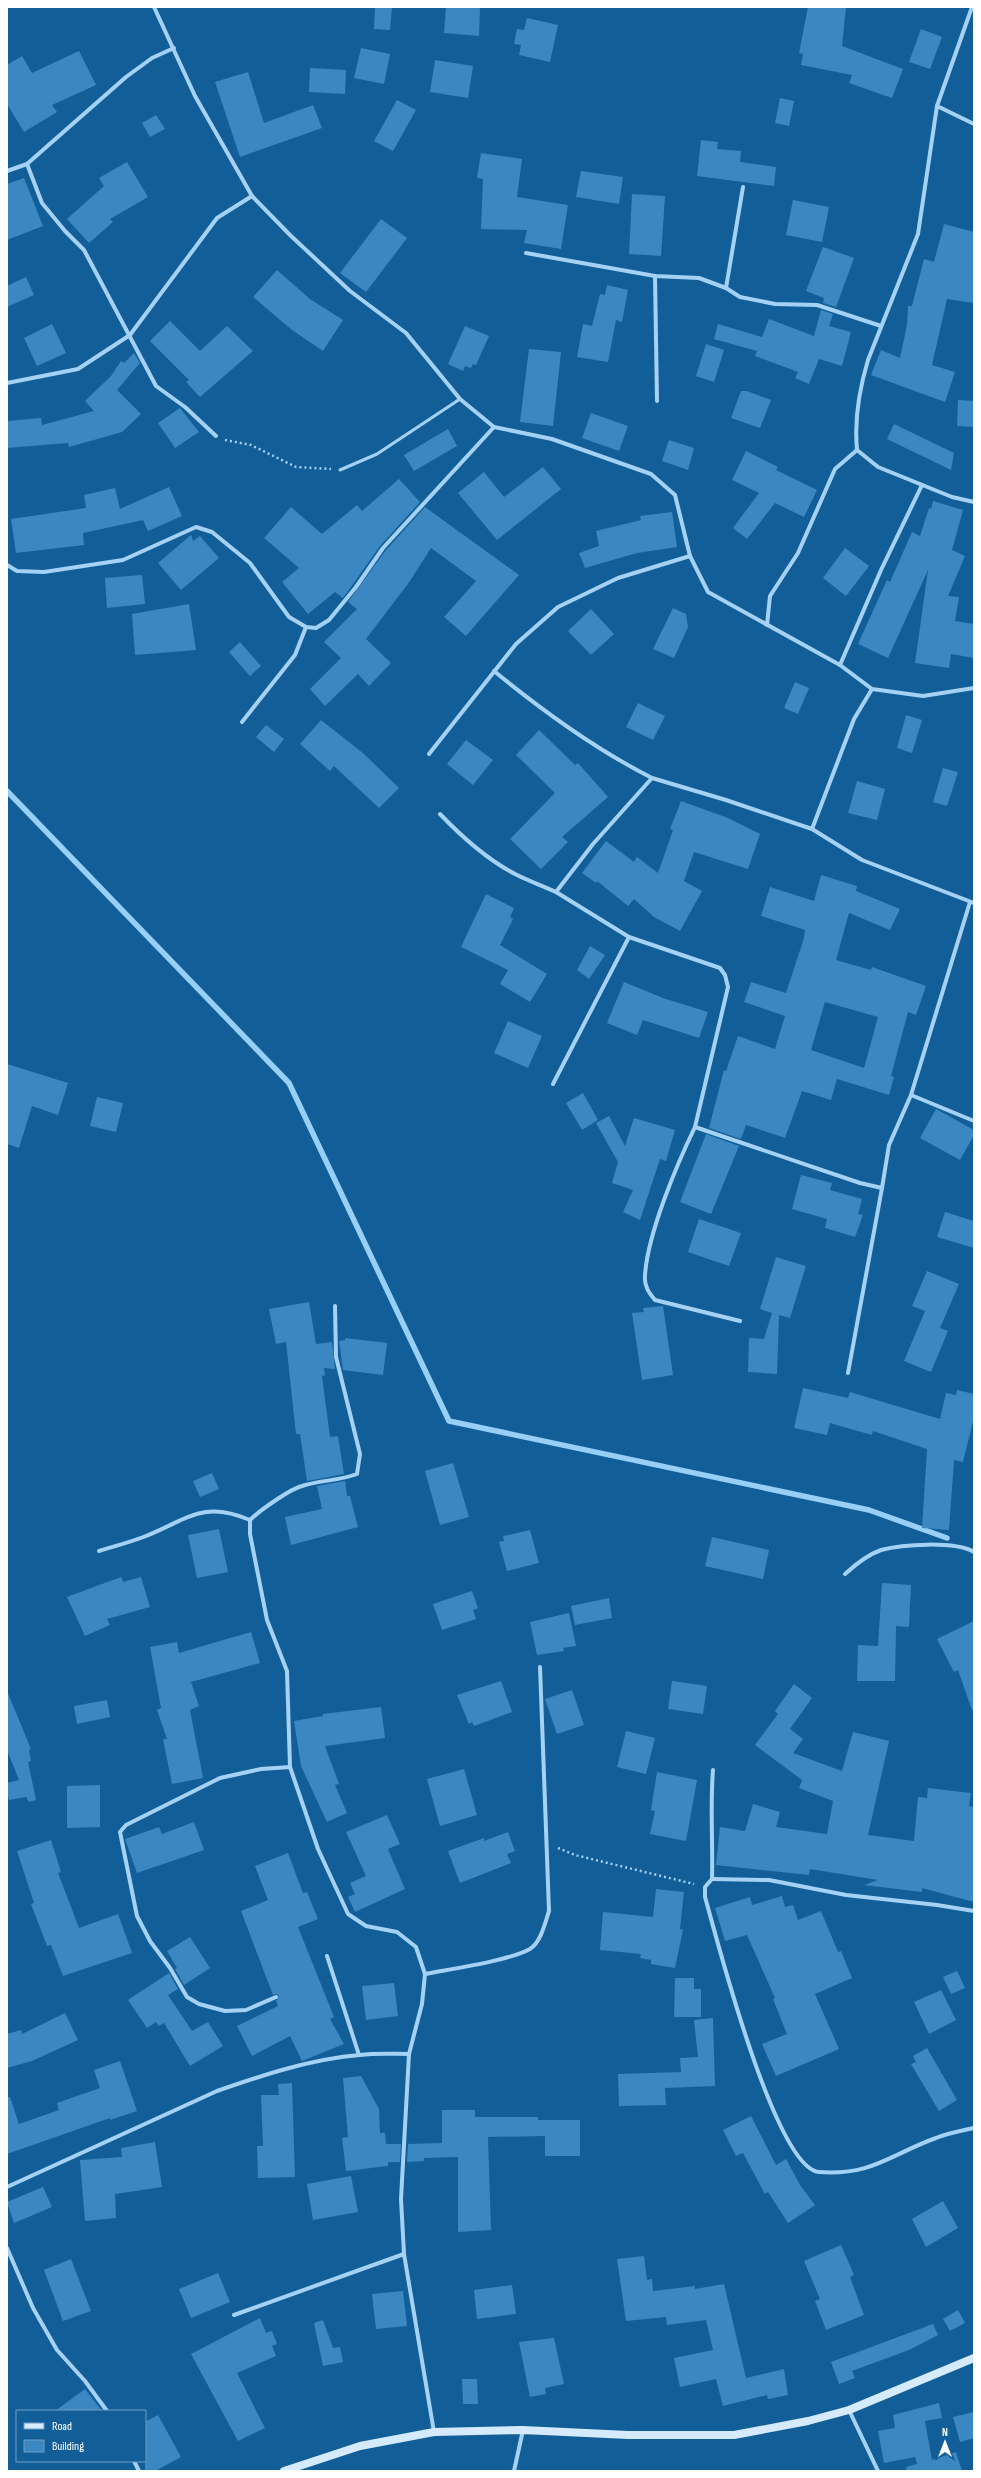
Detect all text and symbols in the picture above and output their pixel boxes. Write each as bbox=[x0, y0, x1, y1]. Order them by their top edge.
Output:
legend bbox=[16, 2410, 146, 2462]
text: Road bbox=[52, 2419, 72, 2434]
north arrow bbox=[925, 2422, 965, 2462]
text: N bbox=[942, 2426, 948, 2439]
text: Building bbox=[52, 2439, 84, 2454]

